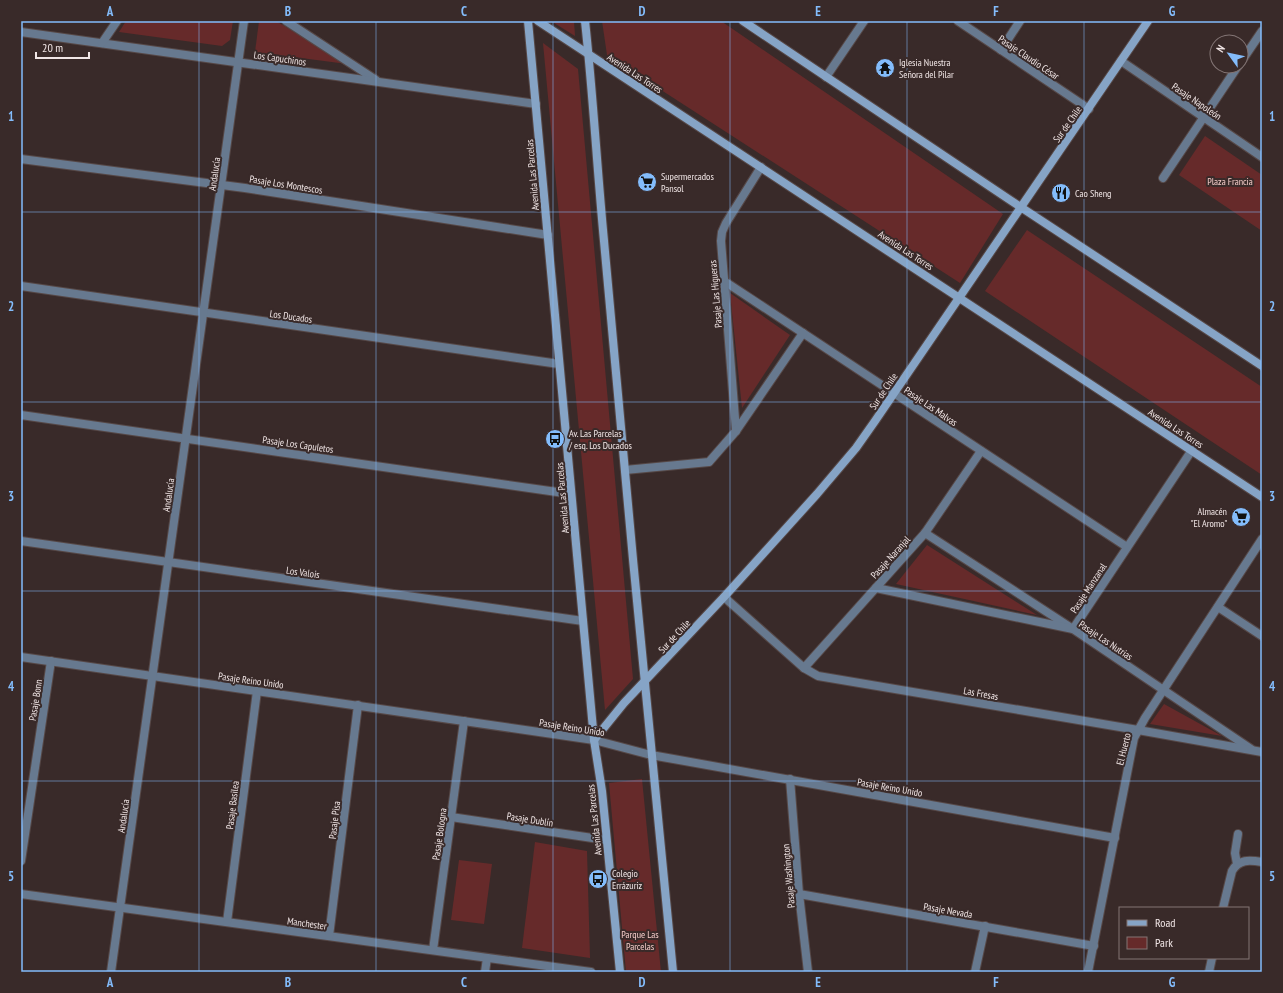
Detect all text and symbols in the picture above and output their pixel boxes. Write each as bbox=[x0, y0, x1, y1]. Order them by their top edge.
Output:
text: A bbox=[106, 3, 114, 20]
text: B bbox=[285, 3, 291, 20]
text: C bbox=[461, 3, 467, 20]
text: D bbox=[639, 3, 646, 20]
text: E bbox=[815, 3, 821, 20]
text: F bbox=[993, 3, 999, 20]
text: G bbox=[1169, 3, 1176, 20]
street label: Pasaje Claudio César bbox=[996, 32, 1062, 83]
scale bar bbox=[36, 34, 89, 60]
north arrow bbox=[1209, 34, 1249, 74]
text: 20 m bbox=[42, 40, 63, 55]
text: N bbox=[1213, 42, 1228, 55]
street label: Los Capuchinos bbox=[253, 48, 308, 69]
street label: Avenida Las Torres bbox=[605, 51, 665, 96]
place label: Iglesia Nuestra Señora del Pilar bbox=[899, 56, 954, 81]
temple icon: Iglesia Nuestra Señora del Pilar bbox=[874, 57, 896, 79]
street label: Pasaje Napoleón bbox=[1169, 80, 1224, 123]
street label: Sur de Chile bbox=[1050, 103, 1085, 145]
text: 1 bbox=[8, 108, 14, 125]
text: 1 bbox=[1269, 108, 1275, 125]
street label: Avenida Las Parcelas bbox=[523, 138, 542, 211]
street label: Andalucía bbox=[206, 156, 223, 192]
place label: Supermercados Pansol bbox=[661, 170, 714, 195]
supermarket icon: Supermercados Pansol bbox=[636, 171, 658, 193]
street label: Pasaje Los Montescos bbox=[248, 172, 324, 197]
park label: Plaza Francia bbox=[1207, 175, 1253, 188]
restaurant icon: Cao Sheng bbox=[1050, 182, 1072, 204]
place label: Cao Sheng bbox=[1075, 187, 1111, 200]
street label: Avenida Las Torres bbox=[876, 228, 936, 273]
street label: Pasaje Las Higueras bbox=[706, 259, 725, 328]
text: 2 bbox=[8, 298, 14, 315]
text: 2 bbox=[1269, 298, 1275, 315]
street label: Los Ducados bbox=[269, 307, 314, 326]
street label: Sur de Chile bbox=[866, 370, 900, 412]
street label: Pasaje Las Malvas bbox=[902, 384, 960, 429]
street label: Avenida Las Torres bbox=[1146, 406, 1206, 451]
place label: Av. Las Parcelas / esq. Los Ducados bbox=[568, 427, 632, 452]
bus stop icon: Av. Las Parcelas / esq. Los Ducados bbox=[544, 428, 566, 450]
street label: Pasaje Los Capuletos bbox=[262, 433, 335, 456]
street label: Avenida Las Parcelas bbox=[553, 461, 572, 534]
street label: Andalucía bbox=[160, 477, 177, 513]
text: 3 bbox=[8, 488, 14, 505]
text: 3 bbox=[1269, 488, 1275, 505]
place label: Almacén "El Aromo" bbox=[1191, 505, 1227, 530]
supermarket icon: Almacén "El Aromo" bbox=[1230, 506, 1252, 528]
street label: Pasaje Naranjal bbox=[868, 533, 913, 581]
street label: Pasaje Manzanal bbox=[1067, 560, 1110, 616]
street label: Los Valois bbox=[285, 564, 321, 581]
street label: Sur de Chile bbox=[655, 617, 693, 656]
street label: Pasaje Las Nutrias bbox=[1076, 618, 1136, 664]
street label: Pasaje Reino Unido bbox=[217, 669, 285, 692]
text: 4 bbox=[8, 678, 15, 695]
street label: Pasaje Bonn bbox=[26, 678, 45, 722]
text: 4 bbox=[1269, 678, 1276, 695]
street label: Las Fresas bbox=[962, 684, 1000, 703]
street label: Pasaje Reino Unido bbox=[538, 716, 606, 739]
street label: El Huerto bbox=[1113, 732, 1134, 766]
street label: Pasaje Reino Unido bbox=[856, 775, 924, 800]
street label: Pasaje Basilea bbox=[223, 780, 242, 830]
street label: Avenida Las Parcelas bbox=[584, 783, 605, 856]
street label: Andalucía bbox=[115, 798, 132, 834]
street label: Pasaje Pisa bbox=[326, 800, 343, 840]
street label: Pasaje Bologna bbox=[429, 807, 450, 861]
street label: Pasaje Dublín bbox=[506, 809, 554, 830]
street label: Pasaje Washington bbox=[779, 843, 798, 909]
place label: Colegio Errázuriz bbox=[612, 867, 643, 892]
text: 5 bbox=[8, 868, 14, 885]
bus stop icon: Colegio Errázuriz bbox=[587, 868, 609, 890]
text: 5 bbox=[1269, 868, 1275, 885]
street label: Pasaje Nevada bbox=[922, 900, 973, 921]
legend bbox=[1119, 907, 1249, 959]
street label: Manchester bbox=[286, 914, 328, 933]
text: Road bbox=[1155, 915, 1175, 930]
park label: Parque Las Parcelas bbox=[621, 928, 659, 953]
text: Park bbox=[1155, 935, 1173, 950]
text: A bbox=[106, 974, 114, 991]
text: B bbox=[285, 974, 291, 991]
text: C bbox=[461, 974, 467, 991]
text: D bbox=[639, 974, 646, 991]
text: E bbox=[815, 974, 821, 991]
text: F bbox=[993, 974, 999, 991]
text: G bbox=[1169, 974, 1176, 991]

